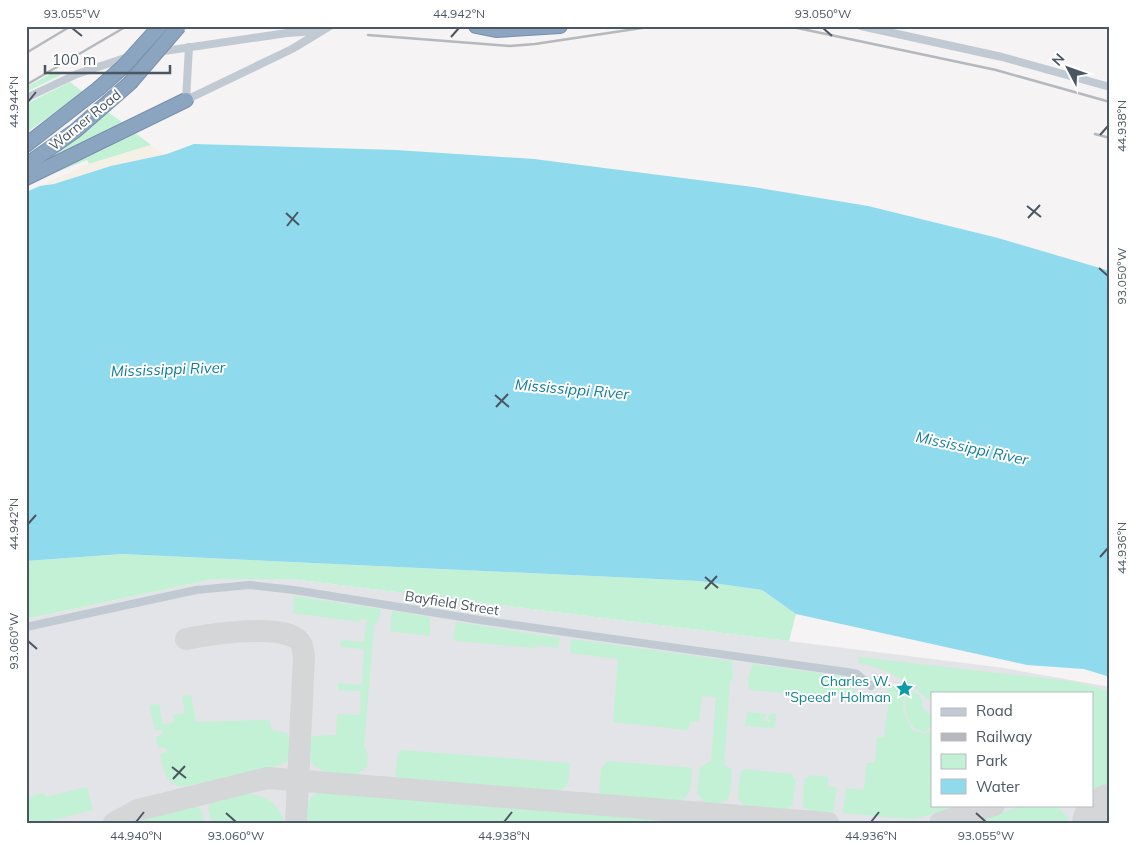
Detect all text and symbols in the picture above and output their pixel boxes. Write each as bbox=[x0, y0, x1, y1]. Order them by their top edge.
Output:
text: 93.055°W bbox=[44, 6, 100, 21]
text: 44.942°N bbox=[433, 6, 485, 21]
text: 93.050°W bbox=[795, 6, 851, 21]
scale bar bbox=[45, 42, 170, 74]
north arrow bbox=[1044, 42, 1094, 92]
text: 100 m bbox=[52, 50, 96, 69]
text: N bbox=[1048, 50, 1068, 69]
text: 44.944°N bbox=[6, 76, 21, 128]
street label: Warner Road bbox=[45, 86, 125, 154]
text: 44.938°N bbox=[1114, 100, 1129, 152]
text: 93.050°W bbox=[1114, 248, 1129, 304]
water label: Mississippi River bbox=[111, 357, 226, 380]
water label: Mississippi River bbox=[514, 375, 630, 403]
water label: Mississippi River bbox=[914, 427, 1030, 469]
text: 44.942°N bbox=[6, 498, 21, 550]
text: 44.936°N bbox=[1114, 522, 1129, 574]
street label: Bayfield Street bbox=[404, 587, 500, 619]
text: 93.060°W bbox=[6, 613, 21, 669]
place label: Charles W. "Speed" Holman bbox=[785, 672, 891, 706]
place icon: Charles W. "Speed" Holman bbox=[895, 679, 915, 699]
legend bbox=[931, 692, 1094, 806]
text: Road bbox=[976, 701, 1013, 720]
text: Railway bbox=[976, 727, 1032, 746]
text: Park bbox=[976, 751, 1008, 770]
text: Water bbox=[976, 777, 1020, 796]
text: 44.940°N bbox=[110, 828, 162, 843]
text: 93.060°W bbox=[208, 828, 264, 843]
text: 44.938°N bbox=[478, 828, 530, 843]
text: 44.936°N bbox=[845, 828, 897, 843]
text: 93.055°W bbox=[958, 828, 1014, 843]

